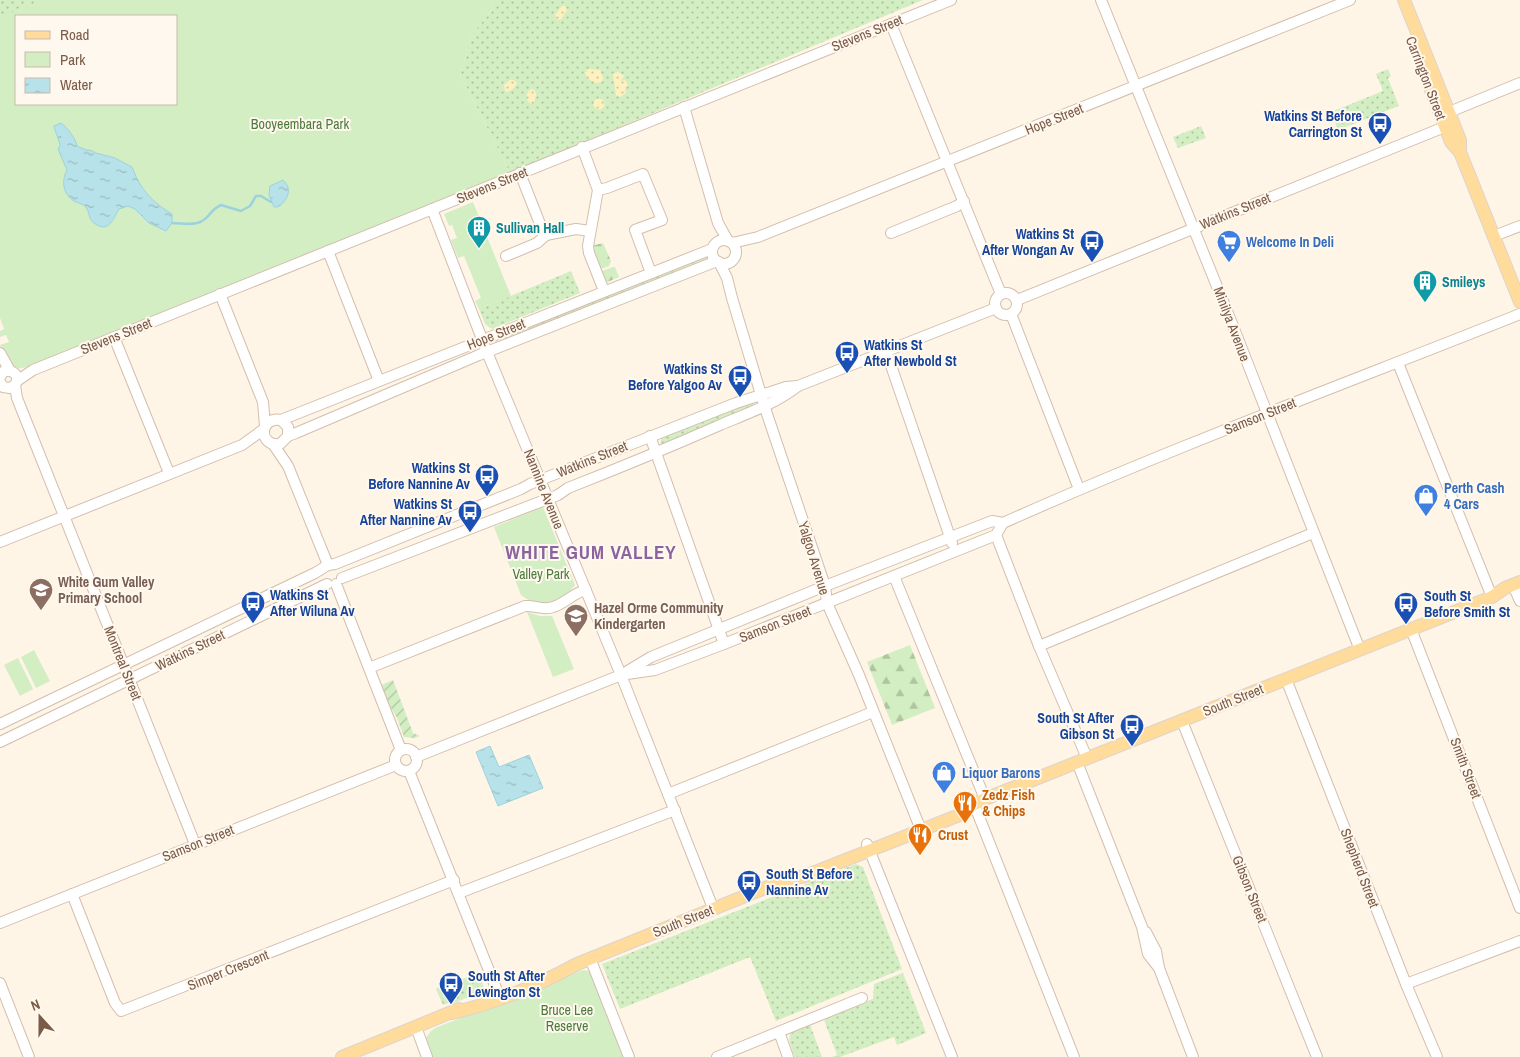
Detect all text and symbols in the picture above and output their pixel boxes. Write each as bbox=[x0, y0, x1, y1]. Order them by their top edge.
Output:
street label: Stevens Street bbox=[829, 11, 905, 55]
legend bbox=[15, 15, 178, 105]
text: Road bbox=[60, 24, 89, 45]
street label: Carrington Street bbox=[1402, 34, 1450, 122]
text: Park bbox=[60, 49, 86, 70]
text: Water bbox=[60, 74, 92, 95]
street label: Hope Street bbox=[1022, 99, 1086, 139]
place label: Watkins St Before Carrington St bbox=[1264, 107, 1362, 141]
bus stop icon: Watkins St Before Carrington St bbox=[1367, 111, 1393, 145]
park label: Booyeembara Park bbox=[251, 115, 349, 133]
street label: Stevens Street bbox=[454, 163, 530, 207]
street label: Watkins Street bbox=[1197, 189, 1273, 233]
building icon: Sullivan Hall bbox=[466, 215, 492, 249]
place label: Sullivan Hall bbox=[496, 219, 564, 237]
place label: Watkins St After Wongan Av bbox=[982, 225, 1075, 259]
bus stop icon: Watkins St After Wongan Av bbox=[1079, 229, 1105, 263]
supermarket icon: Welcome In Deli bbox=[1216, 229, 1242, 263]
place label: Welcome In Deli bbox=[1246, 233, 1334, 251]
building icon: Smileys bbox=[1412, 269, 1438, 303]
place label: Smileys bbox=[1442, 273, 1485, 291]
street label: Minilya Avenue bbox=[1210, 284, 1254, 364]
street label: Stevens Street bbox=[78, 314, 154, 358]
street label: Hope Street bbox=[464, 314, 528, 354]
place label: Watkins St After Newbold St bbox=[864, 336, 957, 370]
bus stop icon: Watkins St After Newbold St bbox=[834, 340, 860, 374]
place label: Watkins St Before Yalgoo Av bbox=[628, 360, 723, 394]
bus stop icon: Watkins St Before Yalgoo Av bbox=[727, 364, 753, 398]
street label: Samson Street bbox=[1221, 393, 1299, 439]
street label: Watkins Street bbox=[554, 437, 630, 481]
street label: Nannine Avenue bbox=[520, 446, 568, 532]
place label: Watkins St Before Nannine Av bbox=[368, 459, 471, 493]
bus stop icon: Watkins St Before Nannine Av bbox=[474, 463, 500, 497]
place label: Perth Cash 4 Cars bbox=[1444, 479, 1505, 513]
shop icon: Perth Cash 4 Cars bbox=[1413, 483, 1439, 517]
place label: Watkins St After Nannine Av bbox=[360, 495, 453, 529]
bus stop icon: Watkins St After Nannine Av bbox=[457, 499, 483, 533]
street label: Yalgoo Avenue bbox=[794, 519, 834, 597]
district label: WHITE GUM VALLEY bbox=[505, 539, 677, 565]
park label: Valley Park bbox=[512, 565, 570, 583]
place label: White Gum Valley Primary School bbox=[58, 573, 155, 607]
school or university icon: White Gum Valley Primary School bbox=[28, 577, 54, 611]
place label: Watkins St After Wiluna Av bbox=[270, 586, 355, 620]
place label: South St Before Smith St bbox=[1424, 587, 1510, 621]
bus stop icon: Watkins St After Wiluna Av bbox=[240, 590, 266, 624]
bus stop icon: South St Before Smith St bbox=[1393, 591, 1419, 625]
place label: Hazel Orme Community Kindergarten bbox=[594, 599, 724, 633]
street label: Samson Street bbox=[736, 601, 814, 647]
school or university icon: Hazel Orme Community Kindergarten bbox=[563, 603, 589, 637]
street label: Montreal Street bbox=[100, 623, 146, 703]
street label: Watkins Street bbox=[152, 625, 228, 675]
street label: South Street bbox=[1200, 680, 1266, 720]
place label: South St After Gibson St bbox=[1037, 709, 1115, 743]
bus stop icon: South St After Gibson St bbox=[1119, 713, 1145, 747]
street label: Smith Street bbox=[1446, 735, 1486, 801]
shop icon: Liquor Barons bbox=[931, 760, 957, 794]
place label: Liquor Barons bbox=[962, 764, 1040, 782]
place label: Zedz Fish & Chips bbox=[982, 786, 1035, 820]
restaurant icon: Zedz Fish & Chips bbox=[952, 790, 978, 824]
street label: Samson Street bbox=[159, 820, 237, 866]
restaurant icon: Crust bbox=[907, 822, 933, 856]
place label: Crust bbox=[938, 826, 968, 844]
street label: Shepherd Street bbox=[1337, 826, 1383, 910]
street label: Gibson Street bbox=[1228, 853, 1272, 925]
place label: South St Before Nannine Av bbox=[766, 865, 853, 899]
bus stop icon: South St Before Nannine Av bbox=[736, 869, 762, 903]
street label: South Street bbox=[650, 901, 716, 941]
street label: Simper Crescent bbox=[185, 946, 271, 994]
place label: South St After Lewington St bbox=[468, 967, 545, 1001]
bus stop icon: South St After Lewington St bbox=[438, 971, 464, 1005]
north arrow bbox=[15, 992, 65, 1042]
text: N bbox=[28, 995, 42, 1015]
park label: Bruce Lee Reserve bbox=[541, 1001, 593, 1035]

